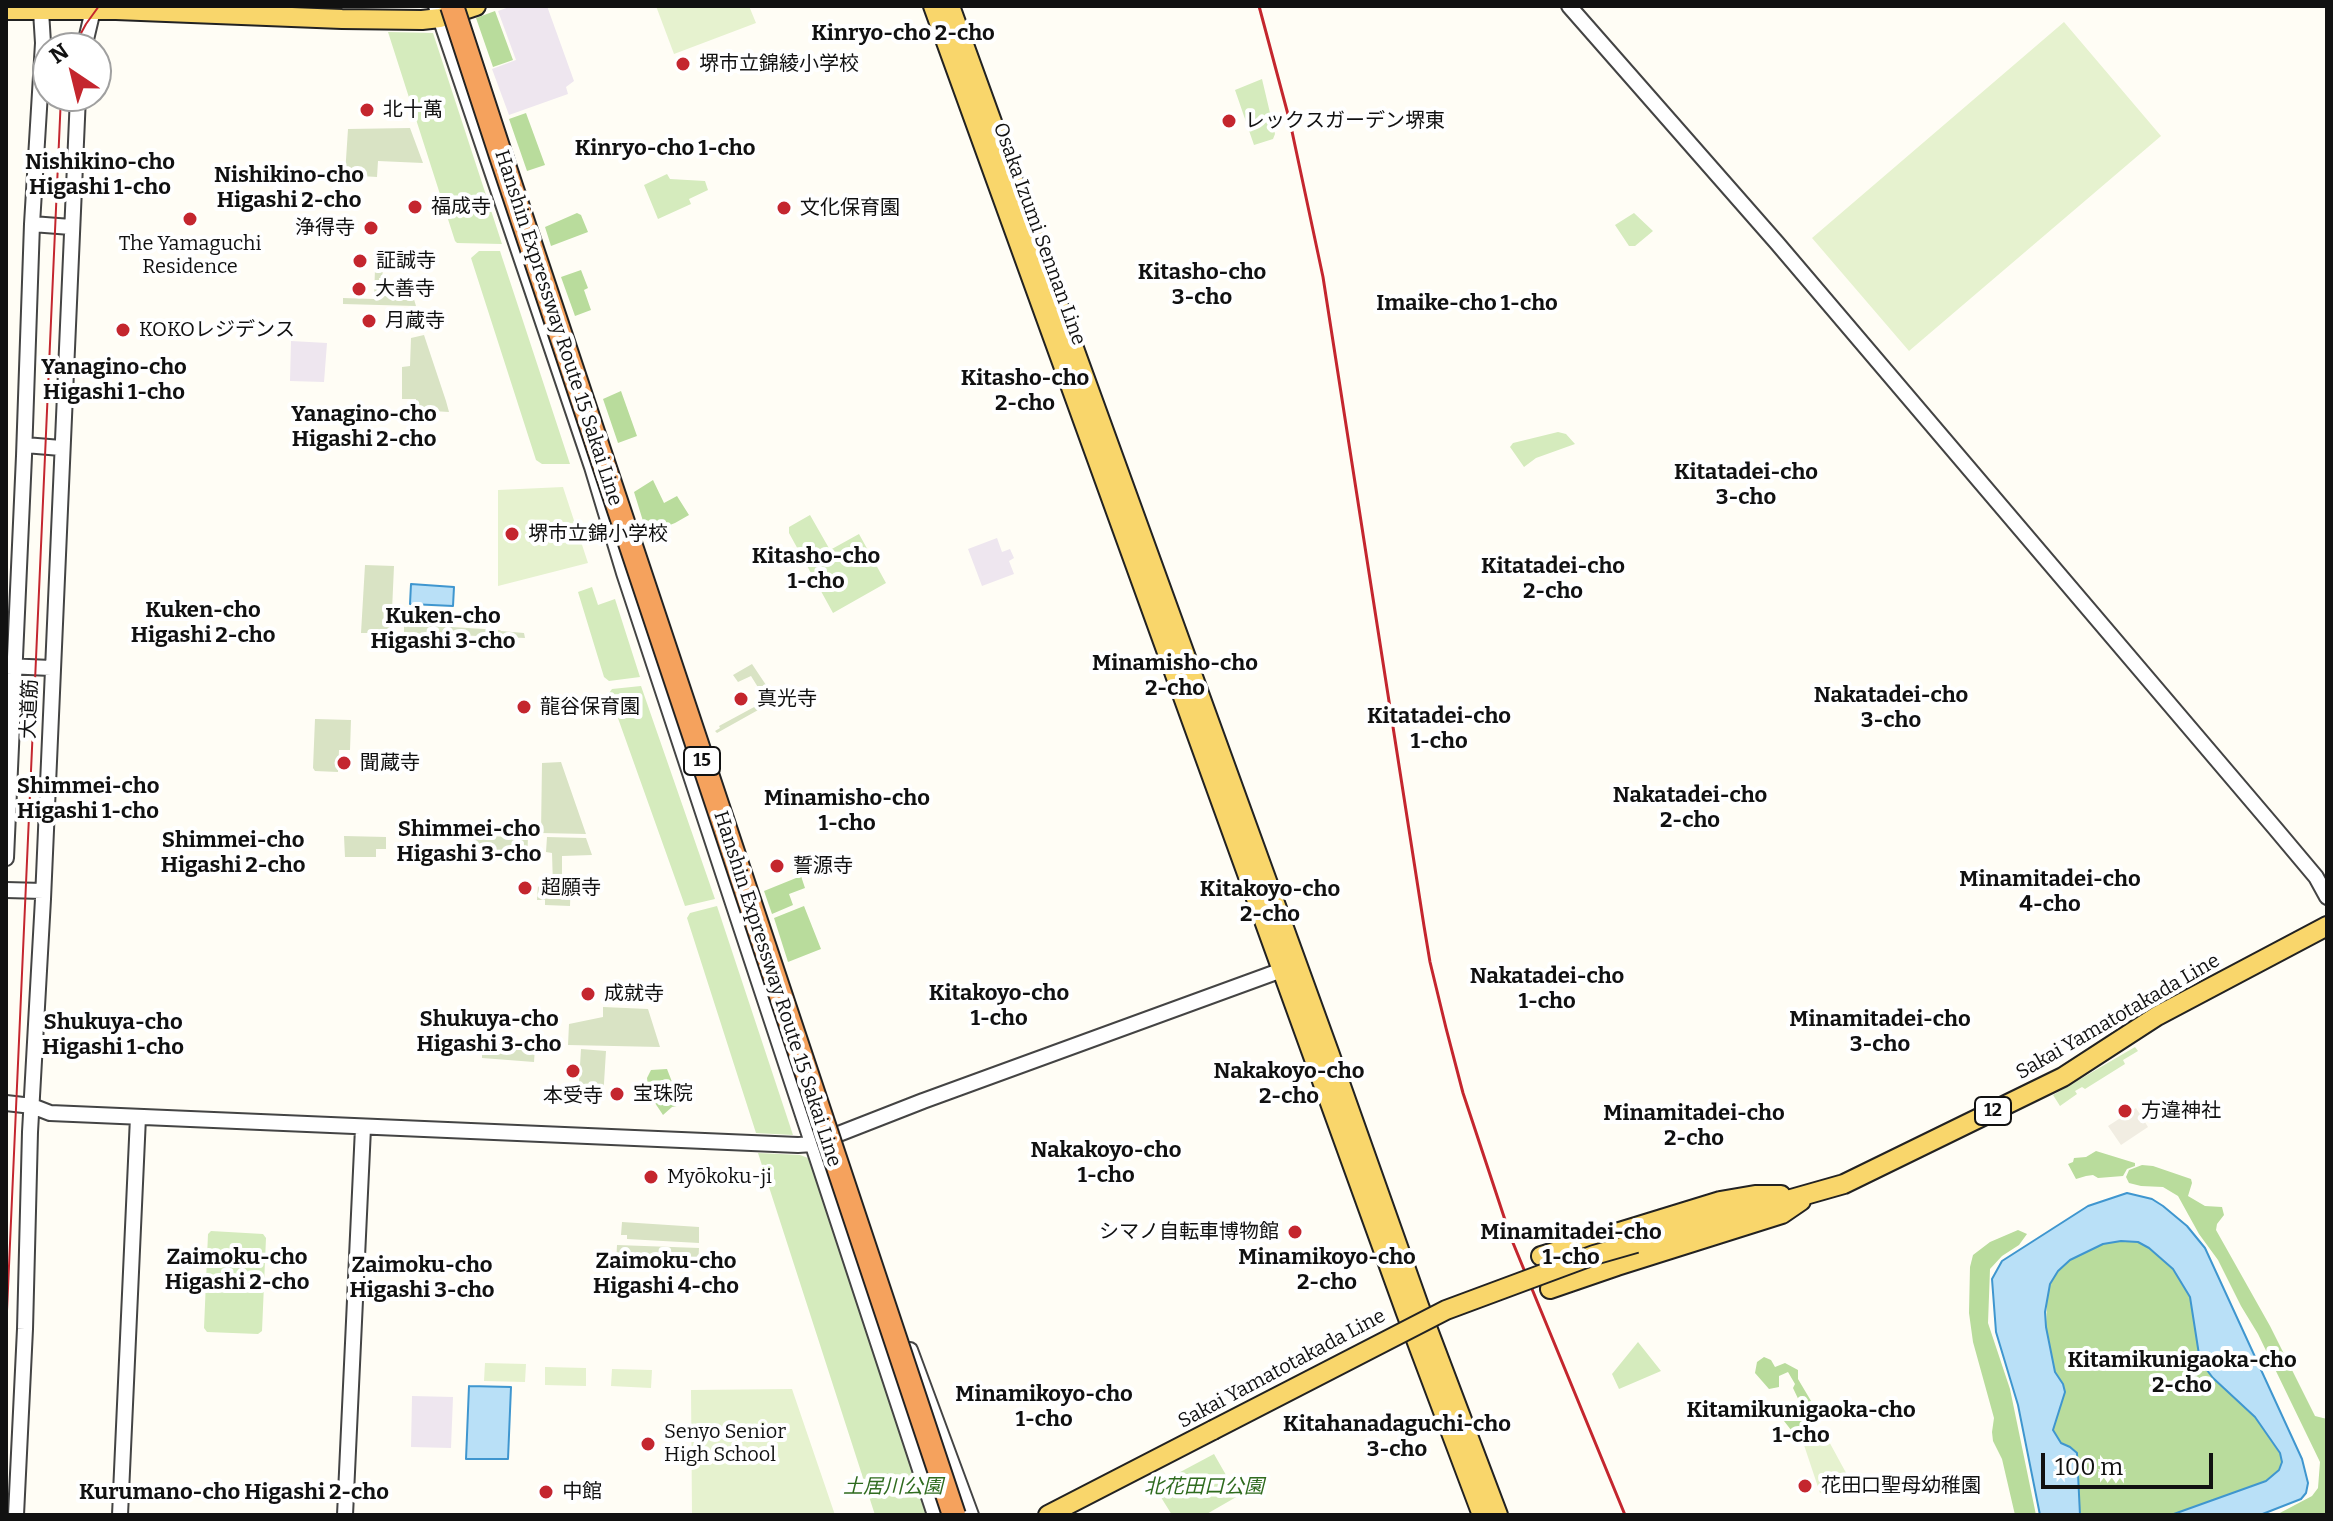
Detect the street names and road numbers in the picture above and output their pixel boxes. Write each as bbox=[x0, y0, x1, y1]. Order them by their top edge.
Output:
street label: Osaka Izumi Sennan Line bbox=[988, 120, 1090, 348]
street label: Hanshin Expressway Route 15 Sakai Line bbox=[489, 147, 627, 509]
street label: 大道筋 bbox=[17, 679, 43, 739]
road number: 15 bbox=[684, 747, 720, 775]
street label: Hanshin Expressway Route 15 Sakai Line bbox=[708, 808, 846, 1170]
street label: Sakai Yamatotakada Line bbox=[2012, 949, 2224, 1085]
road number: 12 bbox=[1975, 1097, 2011, 1125]
street label: Sakai Yamatotakada Line bbox=[1174, 1304, 1390, 1434]

